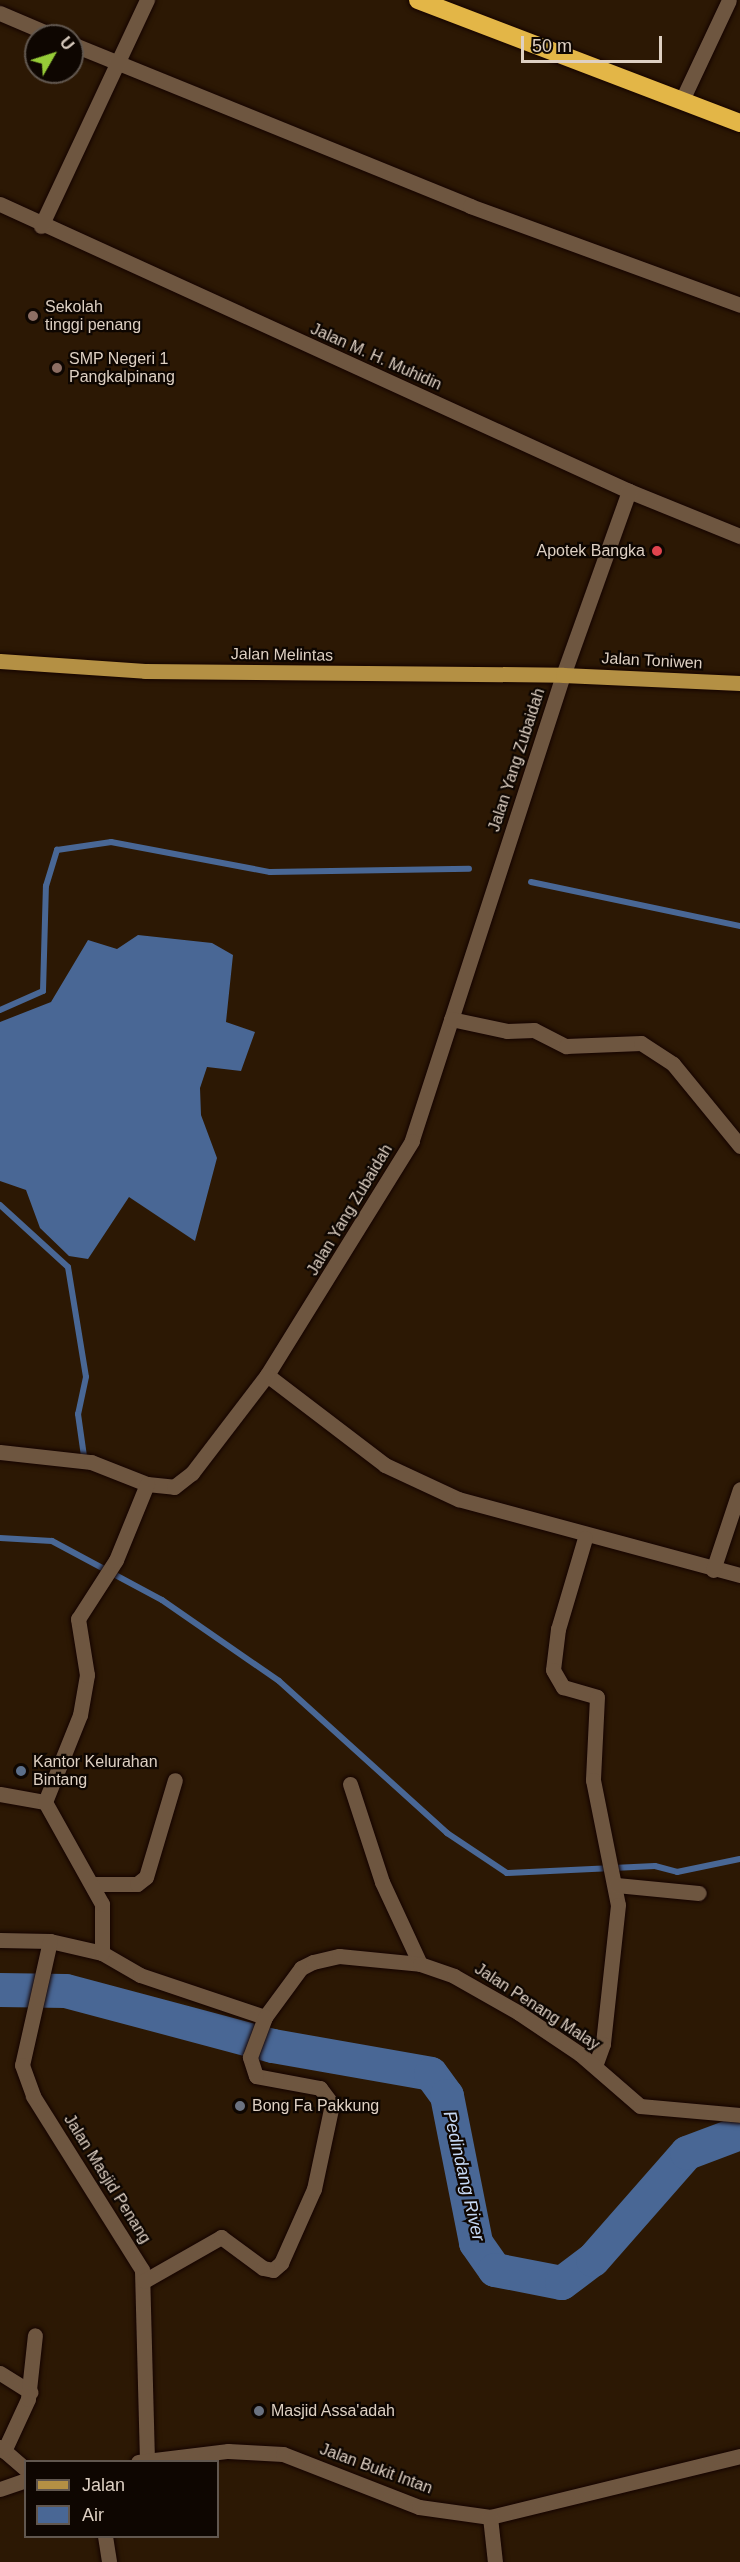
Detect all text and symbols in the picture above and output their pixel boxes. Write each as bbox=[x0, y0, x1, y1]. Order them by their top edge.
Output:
north arrow bbox=[24, 24, 84, 84]
scale bar bbox=[524, 24, 665, 62]
text: U bbox=[57, 34, 77, 53]
text: 50 m bbox=[532, 36, 572, 56]
place label: Sekolah tinggi penang bbox=[45, 297, 141, 335]
marker: Sekolah tinggi penang bbox=[26, 309, 40, 323]
street label: Jalan M. H. Muhidin bbox=[308, 319, 444, 395]
place label: SMP Negeri 1 Pangkalpinang bbox=[69, 349, 175, 387]
marker: SMP Negeri 1 Pangkalpinang bbox=[50, 361, 64, 375]
place label: Apotek Bangka bbox=[536, 541, 645, 561]
marker: Apotek Bangka bbox=[650, 544, 664, 558]
street label: Jalan Melintas bbox=[231, 645, 333, 665]
street label: Jalan Toniwen bbox=[601, 649, 703, 673]
street label: Jalan Yang Zubaidah bbox=[485, 686, 549, 834]
street label: Jalan Yang Zubaidah bbox=[303, 1141, 397, 1279]
place label: Kantor Kelurahan Bintang bbox=[33, 1752, 158, 1790]
marker: Kantor Kelurahan Bintang bbox=[14, 1764, 28, 1778]
street label: Jalan Penang Malay bbox=[471, 1959, 603, 2055]
place label: Bong Fa Pakkung bbox=[252, 2096, 379, 2116]
marker: Bong Fa Pakkung bbox=[233, 2099, 247, 2113]
water label: Pedindang River bbox=[439, 2109, 489, 2243]
street label: Jalan Masjid Penang bbox=[60, 2111, 154, 2247]
place label: Masjid Assa'adah bbox=[271, 2401, 396, 2421]
marker: Masjid Assa'adah bbox=[252, 2404, 266, 2418]
street label: Jalan Bukit Intan bbox=[317, 2440, 435, 2498]
legend bbox=[24, 2460, 219, 2538]
text: Jalan bbox=[82, 2475, 125, 2495]
text: Air bbox=[82, 2505, 104, 2525]

